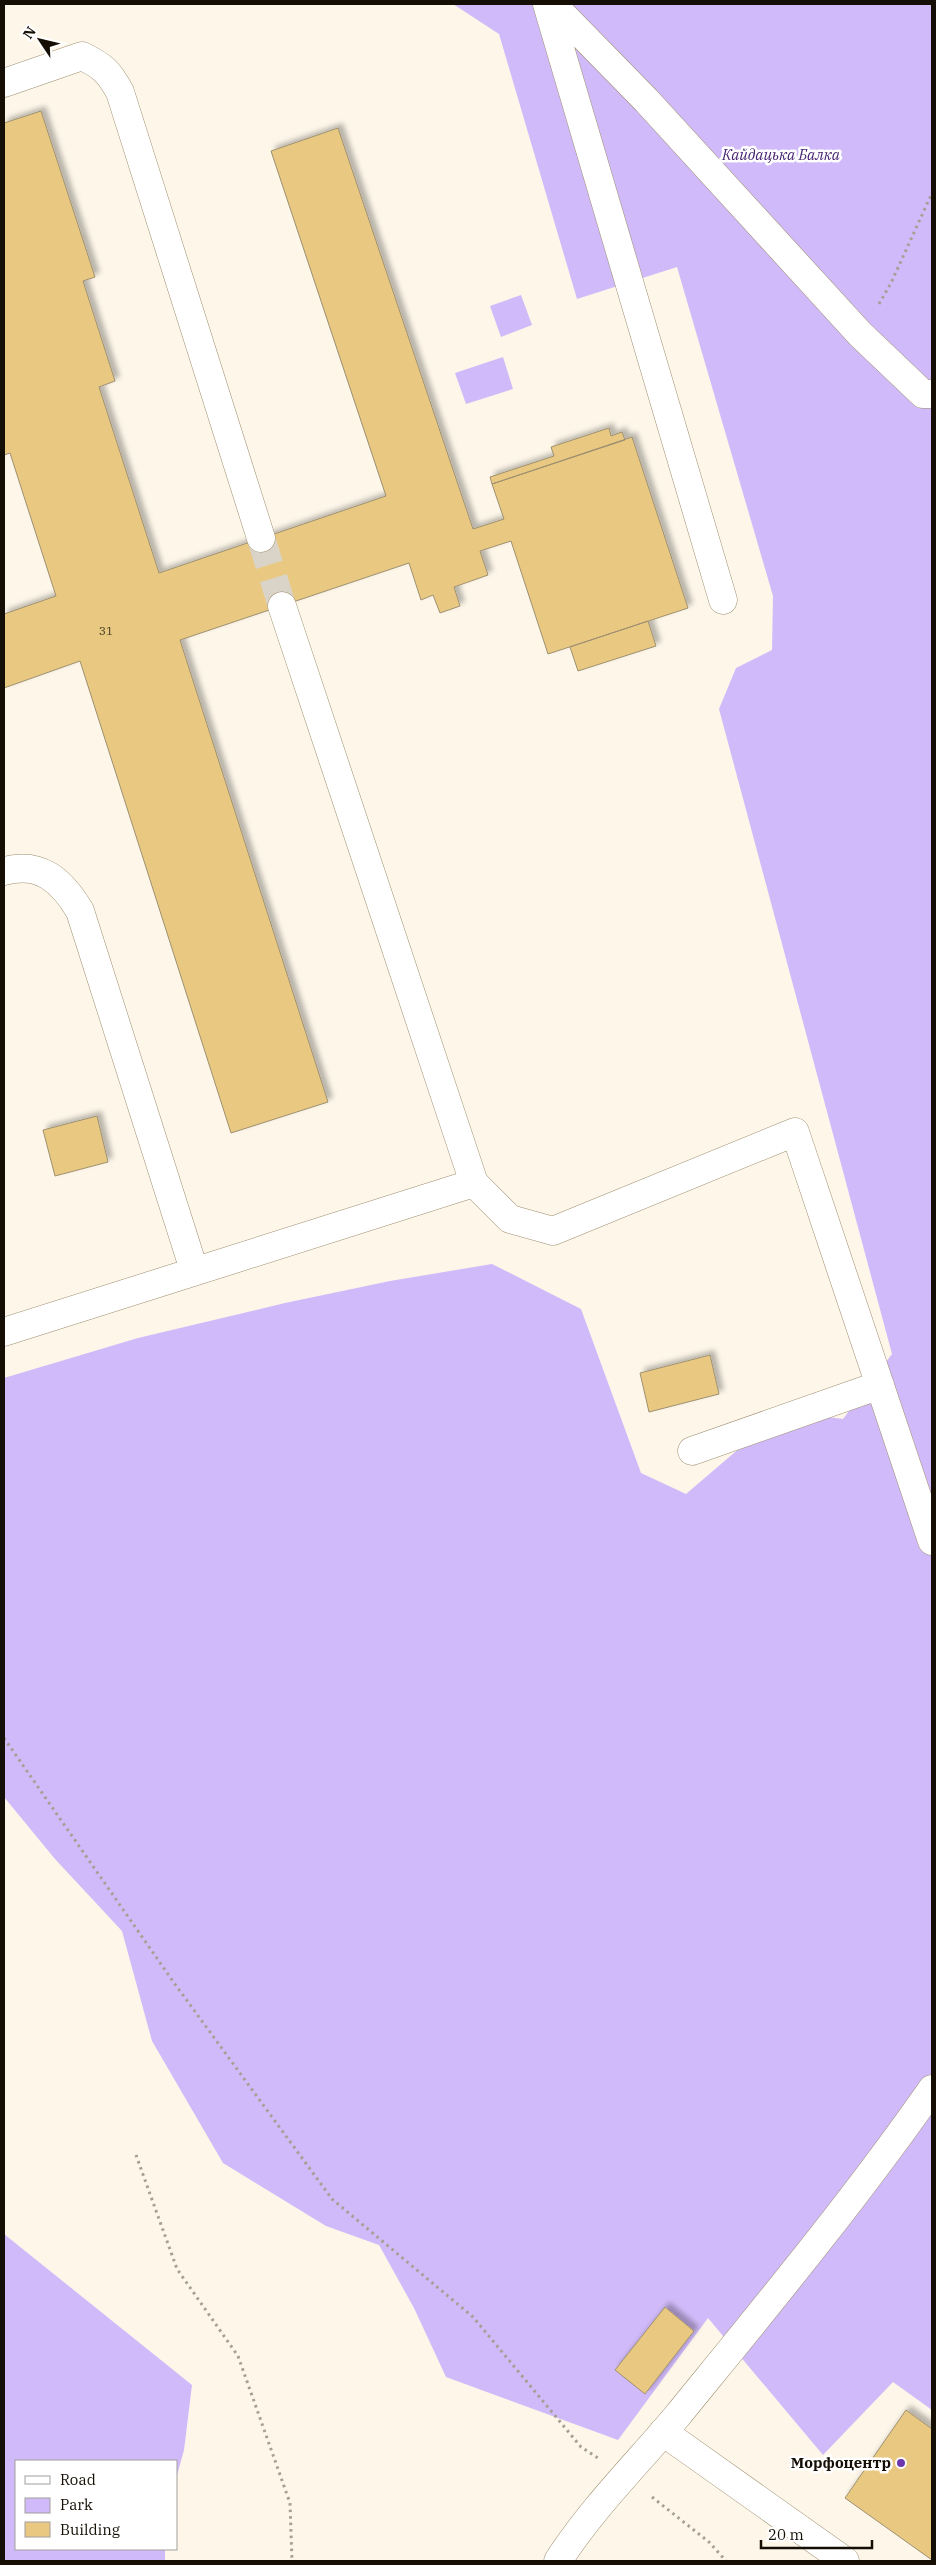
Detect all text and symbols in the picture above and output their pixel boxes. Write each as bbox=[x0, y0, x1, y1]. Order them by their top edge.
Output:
north arrow bbox=[15, 15, 65, 65]
text: N bbox=[19, 23, 40, 42]
park label: Кайдацька Балка bbox=[721, 145, 841, 164]
house number: 31 bbox=[99, 623, 113, 638]
place label: Морфоцентр bbox=[791, 2453, 891, 2472]
marker: Морфоцентр bbox=[895, 2457, 907, 2469]
legend bbox=[15, 2460, 178, 2550]
text: Road bbox=[60, 2470, 96, 2489]
text: Park bbox=[60, 2495, 93, 2514]
scale bar bbox=[761, 2518, 872, 2550]
text: Building bbox=[60, 2520, 120, 2539]
text: 20 m bbox=[768, 2525, 804, 2544]

